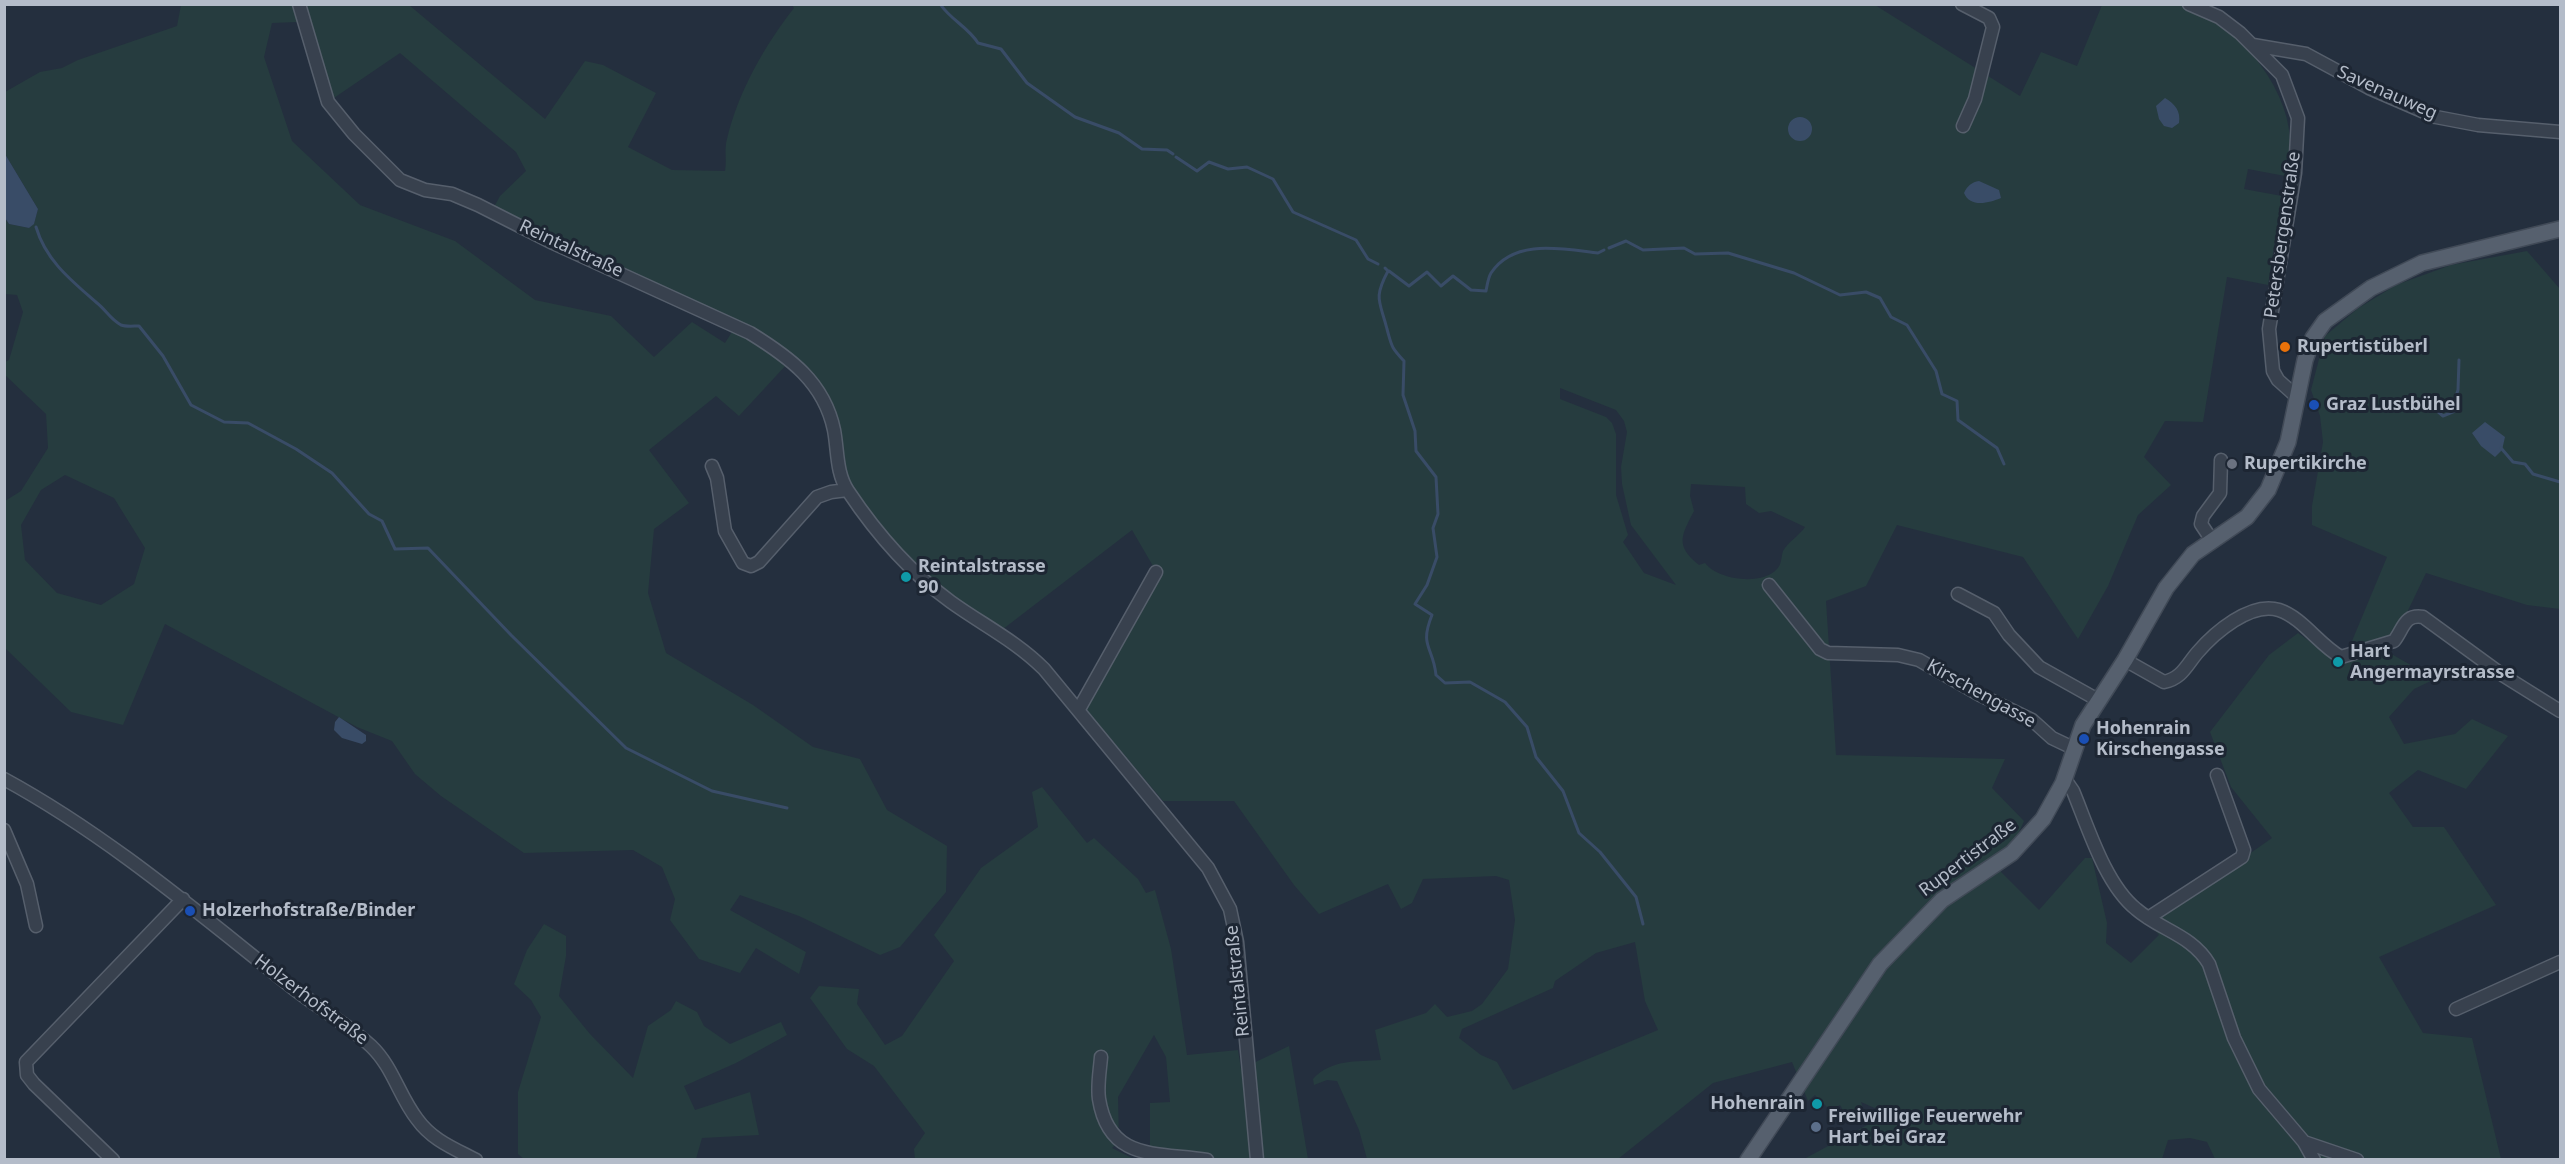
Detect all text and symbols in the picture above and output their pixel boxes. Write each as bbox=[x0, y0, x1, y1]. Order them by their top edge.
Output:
street label: Savenauweg bbox=[2334, 61, 2440, 125]
street label: Petersbergenstraße bbox=[2261, 150, 2305, 320]
street label: Reintalstraße bbox=[516, 216, 626, 282]
place label: Rupertistüberl bbox=[2297, 336, 2428, 358]
marker: Rupertistüberl bbox=[2278, 340, 2292, 354]
place label: Graz Lustbühel bbox=[2326, 394, 2461, 416]
marker: Graz Lustbühel bbox=[2307, 398, 2321, 412]
place label: Rupertikirche bbox=[2244, 453, 2367, 475]
marker: Rupertikirche bbox=[2225, 457, 2239, 471]
place label: Reintalstrasse 90 bbox=[918, 556, 1046, 598]
marker: Reintalstrasse 90 bbox=[899, 570, 913, 584]
place label: Hart Angermayrstrasse bbox=[2350, 641, 2515, 684]
street label: Kirschengasse bbox=[1923, 655, 2039, 733]
marker: Hart Angermayrstrasse bbox=[2331, 655, 2345, 669]
place label: Hohenrain Kirschengasse bbox=[2096, 718, 2225, 760]
marker: Hohenrain Kirschengasse bbox=[2077, 732, 2091, 746]
street label: Rupertistraße bbox=[1915, 814, 2021, 902]
place label: Holzerhofstraße/Binder bbox=[202, 900, 415, 922]
marker: Holzerhofstraße/Binder bbox=[183, 904, 197, 918]
street label: Reintalstraße bbox=[1221, 924, 1255, 1038]
street label: Holzerhofstraße bbox=[250, 950, 372, 1050]
place label: Hohenrain bbox=[1710, 1093, 1805, 1115]
marker: Hohenrain bbox=[1810, 1097, 1824, 1111]
place label: Freiwillige Feuerwehr Hart bei Graz bbox=[1828, 1106, 2022, 1148]
marker: Freiwillige Feuerwehr Hart bei Graz bbox=[1809, 1120, 1823, 1134]

